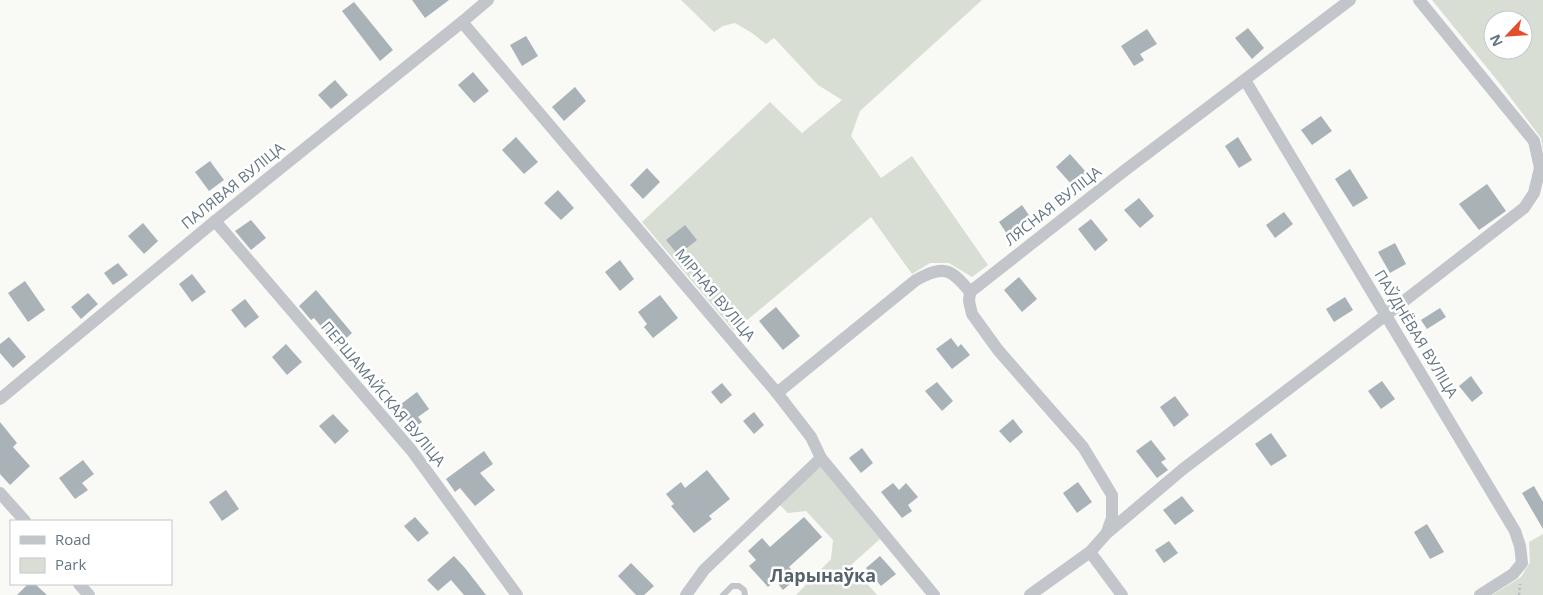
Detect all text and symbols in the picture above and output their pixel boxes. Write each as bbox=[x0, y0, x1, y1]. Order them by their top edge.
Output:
north arrow bbox=[1483, 10, 1533, 60]
text: N bbox=[1485, 32, 1507, 50]
street label: ПАЛЯВАЯ ВУЛІЦА bbox=[177, 137, 288, 233]
street label: ЛЯСНАЯ ВУЛІЦА bbox=[1000, 161, 1105, 249]
street label: МІРНАЯ ВУЛІЦА bbox=[671, 244, 761, 345]
street label: ПАЎДНЁВАЯ ВУЛІЦА bbox=[1371, 266, 1463, 402]
street label: ПЕРШАМАЙСКАЯ ВУЛІЦА bbox=[317, 317, 451, 470]
legend bbox=[10, 520, 172, 585]
text: Road bbox=[55, 529, 91, 549]
text: Park bbox=[55, 554, 86, 574]
district label: Ларынаўка bbox=[770, 563, 876, 587]

